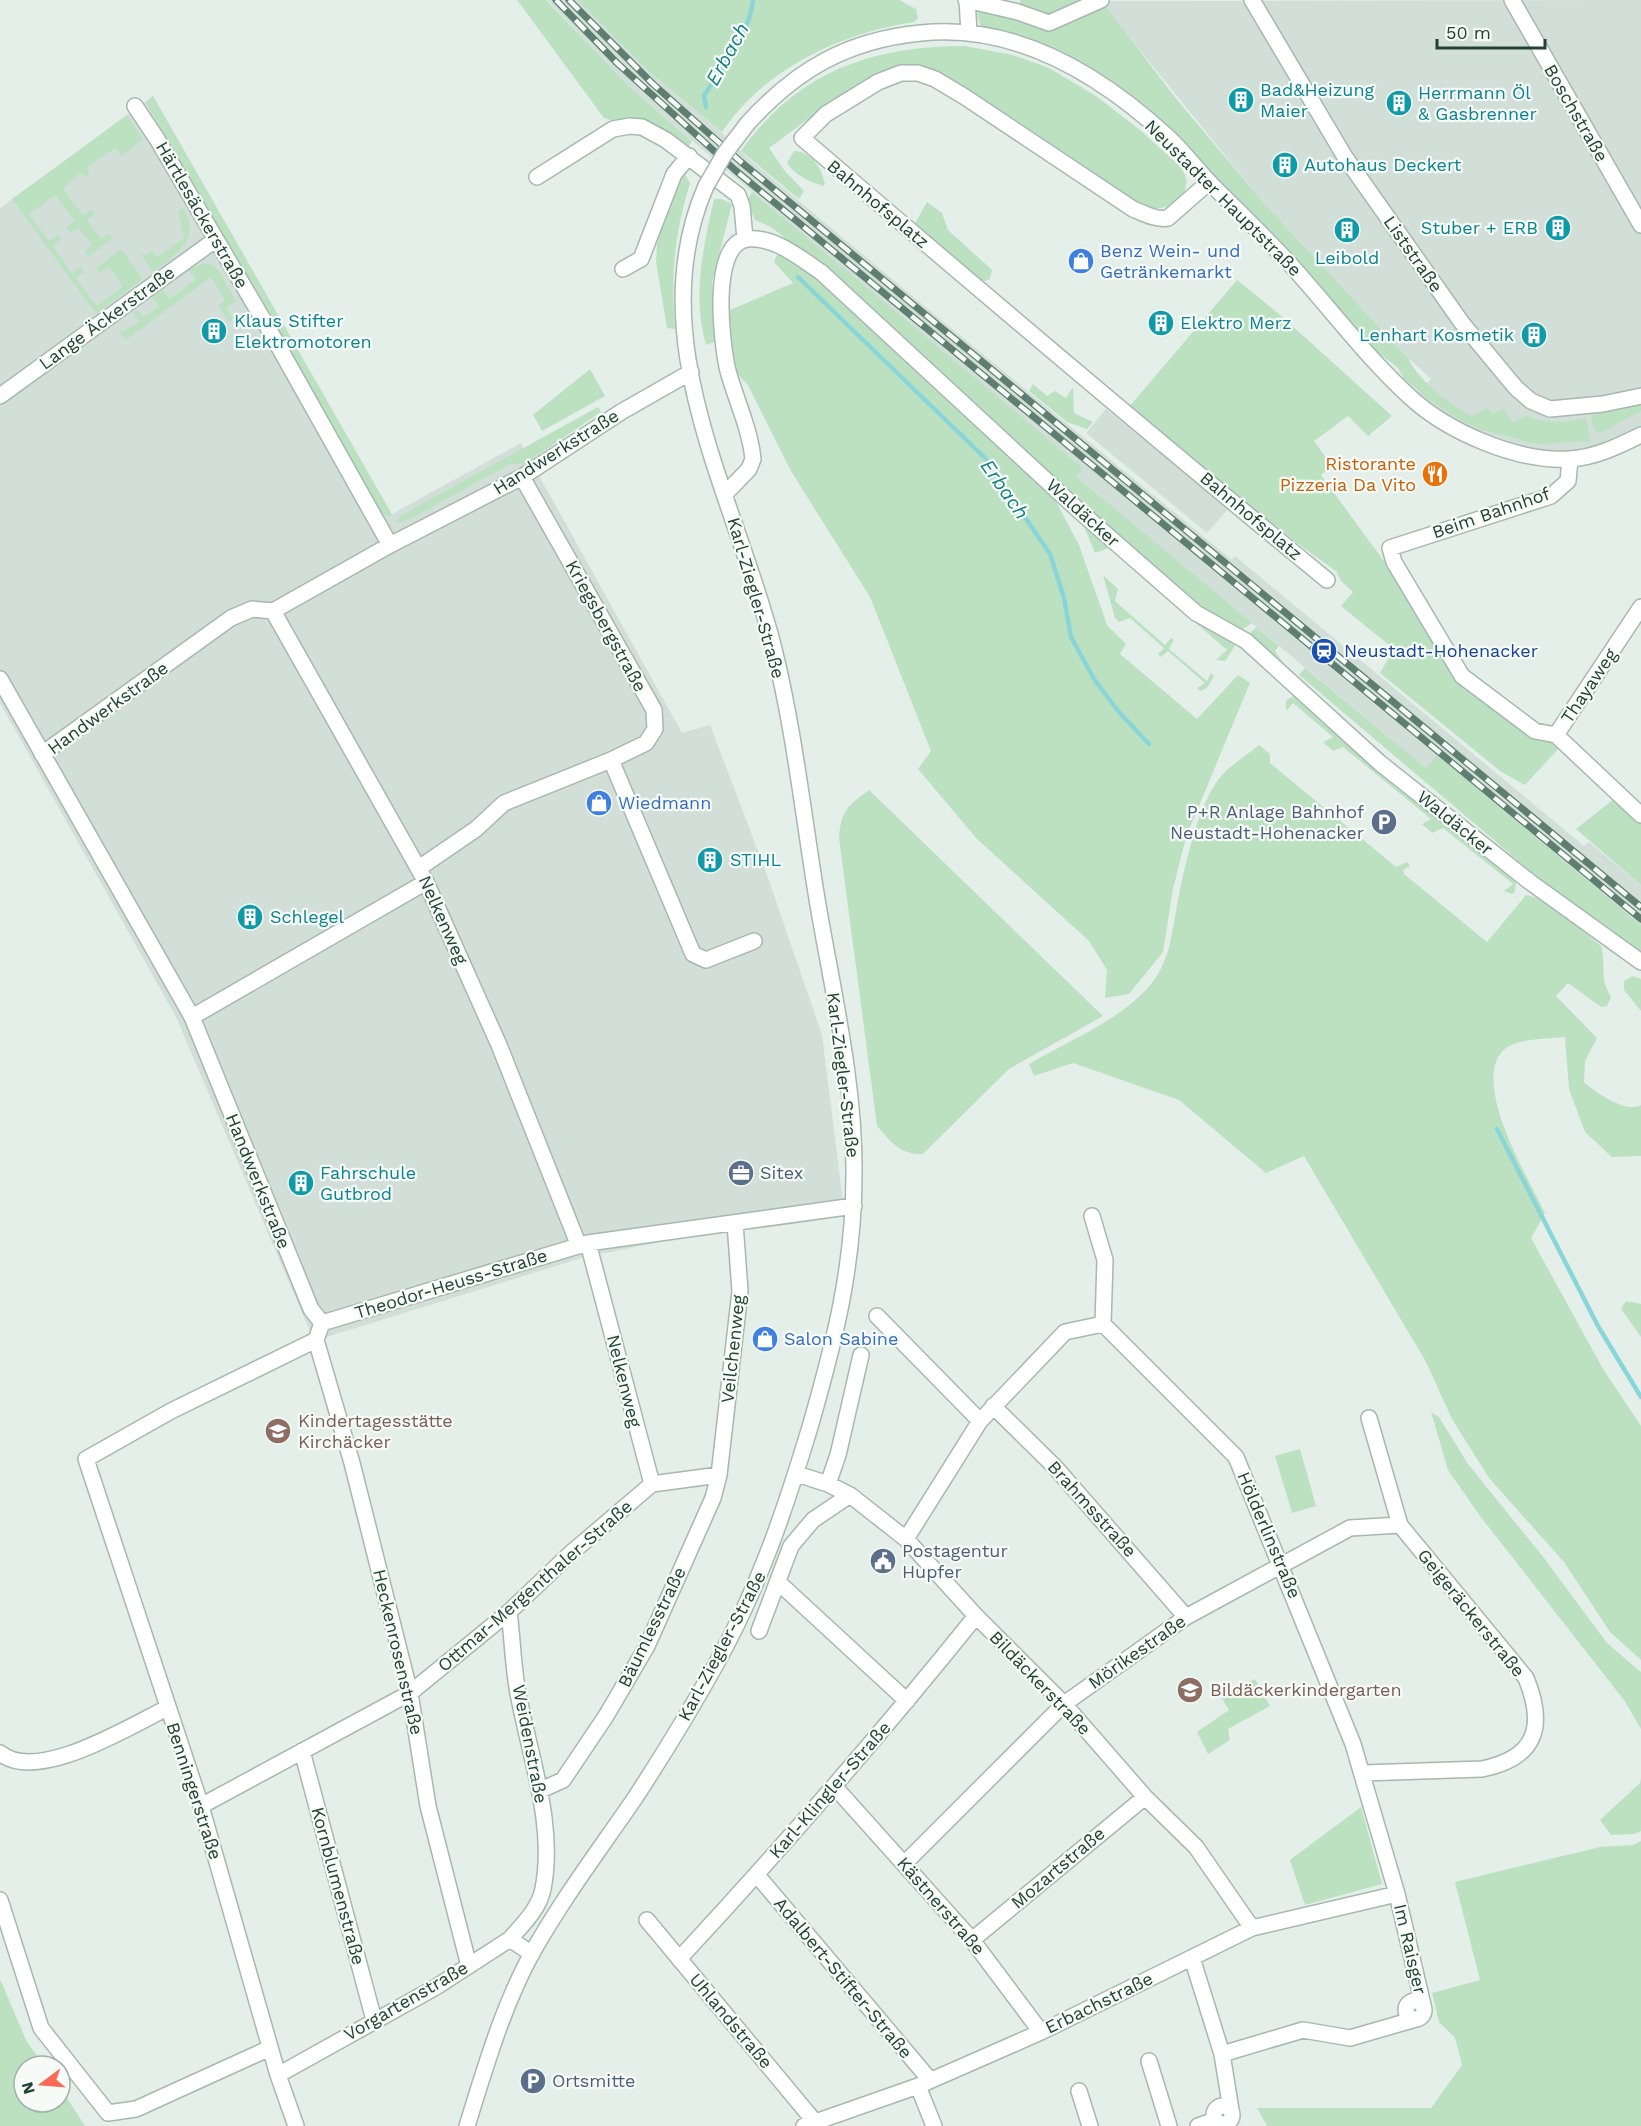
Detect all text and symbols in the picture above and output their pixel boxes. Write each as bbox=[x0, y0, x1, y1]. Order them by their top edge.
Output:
scale bar bbox=[1437, 12, 1545, 50]
water label: Erbach bbox=[700, 19, 754, 89]
text: 50 m bbox=[1446, 22, 1491, 43]
street label: Boschstraße bbox=[1540, 60, 1613, 165]
place label: Bad&Heizung Maier bbox=[1260, 79, 1375, 121]
place label: Herrmann Öl & Gasbrenner bbox=[1418, 82, 1537, 124]
building icon: Bad&Heizung Maier bbox=[1226, 85, 1256, 115]
building icon: Herrmann Öl & Gasbrenner bbox=[1384, 88, 1414, 118]
street label: Neustadter Hauptstraße bbox=[1141, 115, 1306, 280]
street label: Härtlesäckerstraße bbox=[152, 137, 253, 292]
building icon: Autohaus Deckert bbox=[1270, 150, 1300, 180]
place label: Autohaus Deckert bbox=[1304, 154, 1462, 175]
street label: Bahnhofsplatz bbox=[823, 155, 933, 252]
street label: Liststraße bbox=[1379, 211, 1447, 296]
building icon: Stuber + ERB bbox=[1543, 213, 1573, 243]
building icon: Leibold bbox=[1332, 215, 1362, 245]
place label: Stuber + ERB bbox=[1421, 217, 1538, 238]
place label: Benz Wein- und Getränkemarkt bbox=[1100, 240, 1240, 282]
shop icon: Benz Wein- und Getränkemarkt bbox=[1066, 246, 1096, 276]
place label: Leibold bbox=[1315, 247, 1379, 268]
street label: Lange Äckerstraße bbox=[35, 261, 179, 374]
building icon: Elektro Merz bbox=[1146, 308, 1176, 338]
place label: Klaus Stifter Elektromotoren bbox=[234, 310, 372, 352]
place label: Elektro Merz bbox=[1180, 312, 1292, 333]
building icon: Klaus Stifter Elektromotoren bbox=[199, 316, 229, 346]
building icon: Lenhart Kosmetik bbox=[1519, 320, 1549, 350]
place label: Lenhart Kosmetik bbox=[1359, 324, 1514, 345]
street label: Handwerkstraße bbox=[489, 405, 622, 499]
place label: Ristorante Pizzeria Da Vito bbox=[1280, 453, 1416, 495]
water label: Erbach bbox=[976, 454, 1034, 524]
restaurant icon: Ristorante Pizzeria Da Vito bbox=[1420, 459, 1450, 489]
street label: Bahnhofsplatz bbox=[1196, 467, 1306, 564]
street label: Waldäcker bbox=[1042, 474, 1124, 551]
street label: Beim Bahnhof bbox=[1429, 483, 1553, 543]
street label: Karl-Ziegler-Straße bbox=[723, 515, 790, 681]
street label: Kriegsbergstraße bbox=[562, 556, 651, 695]
station icon: Neustadt-Hohenacker bbox=[1309, 636, 1339, 666]
place label: Neustadt-Hohenacker bbox=[1344, 640, 1538, 661]
street label: Thayaweg bbox=[1556, 644, 1621, 727]
street label: Handwerkstraße bbox=[43, 657, 172, 758]
street label: Waldäcker bbox=[1413, 786, 1497, 860]
shop icon: Wiedmann bbox=[584, 788, 614, 818]
place label: Wiedmann bbox=[618, 792, 711, 813]
place label: P+R Anlage Bahnhof Neustadt-Hohenacker bbox=[1170, 801, 1364, 843]
parking icon: P+R Anlage Bahnhof Neustadt-Hohenacker bbox=[1369, 807, 1399, 837]
building icon: STIHL bbox=[695, 845, 725, 875]
place label: STIHL bbox=[730, 849, 781, 870]
street label: Nelkenweg bbox=[415, 872, 473, 968]
building icon: Schlegel bbox=[235, 902, 265, 932]
place label: Schlegel bbox=[270, 906, 345, 927]
street label: Karl-Ziegler-Straße bbox=[823, 991, 864, 1159]
street label: Handwerkstraße bbox=[222, 1110, 295, 1252]
office icon: Sitex bbox=[726, 1158, 756, 1188]
place label: Fahrschule Gutbrod bbox=[320, 1162, 416, 1204]
place label: Sitex bbox=[760, 1162, 803, 1183]
building icon: Fahrschule Gutbrod bbox=[286, 1168, 316, 1198]
street label: Theodor-Heuss-Straße bbox=[352, 1244, 550, 1323]
street label: Veilchenweg bbox=[716, 1293, 749, 1404]
shop icon: Salon Sabine bbox=[750, 1324, 780, 1354]
place label: Salon Sabine bbox=[784, 1328, 898, 1349]
street label: Nelkenweg bbox=[603, 1332, 646, 1430]
place label: Kindertagesstätte Kirchäcker bbox=[298, 1410, 453, 1452]
school or university icon: Kindertagesstätte Kirchäcker bbox=[263, 1416, 293, 1446]
street label: Brahmsstraße bbox=[1044, 1456, 1141, 1561]
street label: Hölderlinstraße bbox=[1233, 1468, 1306, 1601]
street label: Ottmar-Mergenthaler-Straße bbox=[433, 1495, 636, 1676]
place label: Postagentur Hupfer bbox=[902, 1540, 1008, 1582]
street label: Geigeräckerstraße bbox=[1413, 1544, 1529, 1681]
public building icon: Postagentur Hupfer bbox=[868, 1546, 898, 1576]
street label: Bäumlesstraße bbox=[613, 1563, 690, 1690]
street label: Heckenrosenstraße bbox=[369, 1567, 428, 1737]
street label: Karl-Ziegler-Straße bbox=[673, 1567, 770, 1724]
street label: Mörikestraße bbox=[1084, 1610, 1190, 1693]
street label: Bildäckerstraße bbox=[985, 1626, 1095, 1739]
school or university icon: Bildäckerkindergarten bbox=[1175, 1675, 1205, 1705]
place label: Bildäckerkindergarten bbox=[1210, 1679, 1402, 1700]
street label: Weidenstraße bbox=[509, 1683, 552, 1805]
street label: Karl-Klingler-Straße bbox=[764, 1717, 895, 1862]
street label: Benningerstraße bbox=[162, 1720, 227, 1862]
street label: Kornblumenstraße bbox=[307, 1805, 370, 1967]
street label: Mozartstraße bbox=[1007, 1822, 1109, 1913]
street label: Kästnerstraße bbox=[893, 1852, 990, 1959]
street label: Adalbert-Stifter-Straße bbox=[770, 1893, 917, 2063]
street label: Im Raisger bbox=[1390, 1902, 1431, 1996]
street label: Vorgartenstraße bbox=[340, 1956, 472, 2045]
street label: Erbachstraße bbox=[1041, 1967, 1156, 2038]
street label: Uhlandstraße bbox=[686, 1969, 777, 2073]
north arrow bbox=[12, 2054, 72, 2114]
parking icon: Ortsmitte bbox=[518, 2066, 548, 2096]
place label: Ortsmitte bbox=[552, 2070, 635, 2091]
text: N bbox=[17, 2080, 39, 2096]

